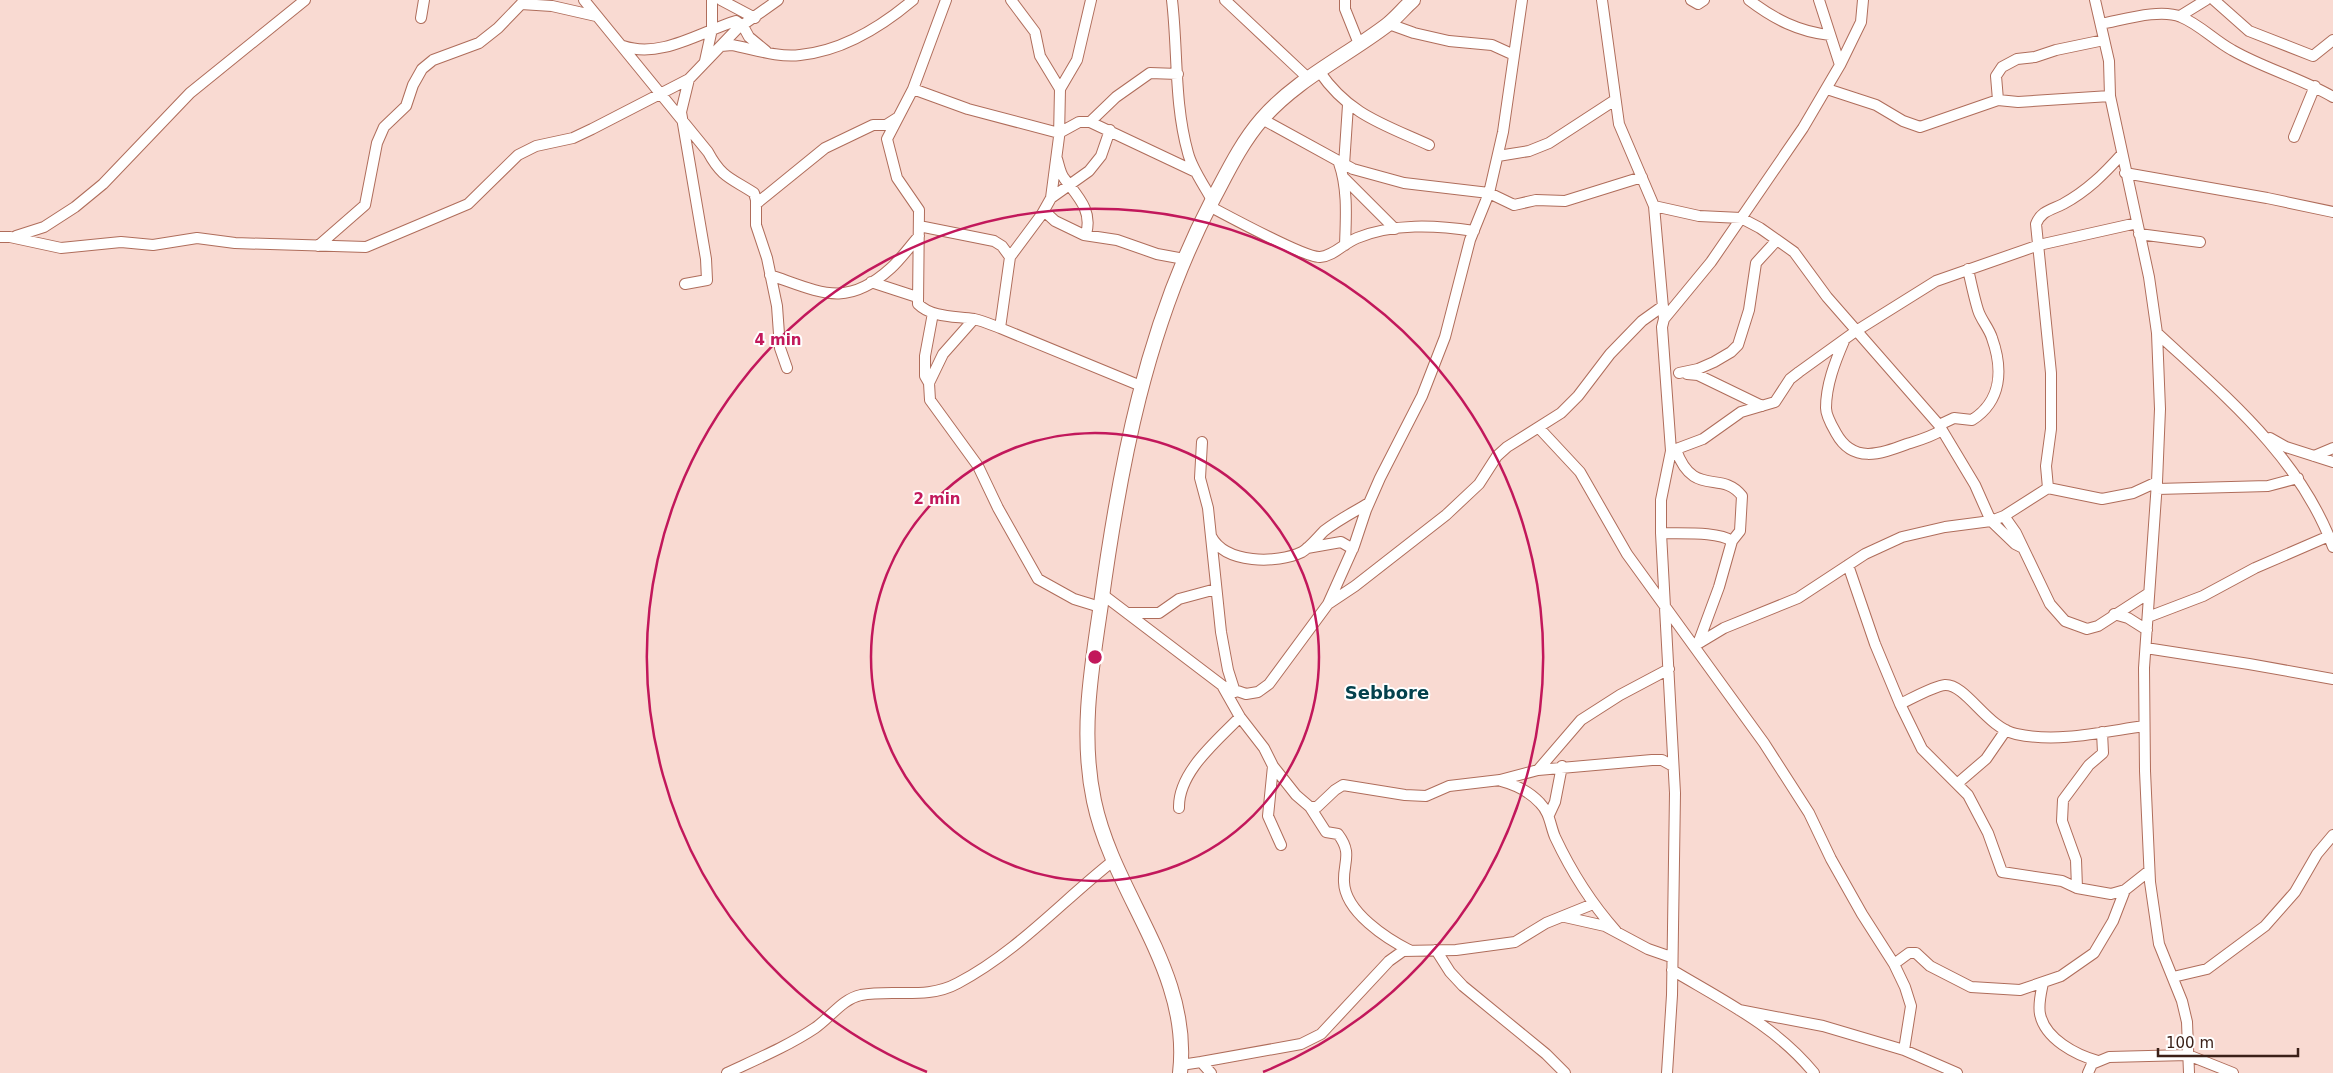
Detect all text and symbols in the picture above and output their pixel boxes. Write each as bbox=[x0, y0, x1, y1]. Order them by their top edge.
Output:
text: 4 min bbox=[754, 331, 802, 349]
text: 2 min bbox=[913, 490, 961, 508]
centre of rings bbox=[1086, 648, 1104, 666]
district label: Sebbore bbox=[1345, 682, 1429, 703]
scale bar bbox=[2158, 1026, 2298, 1058]
text: 100 m bbox=[2166, 1034, 2214, 1052]

